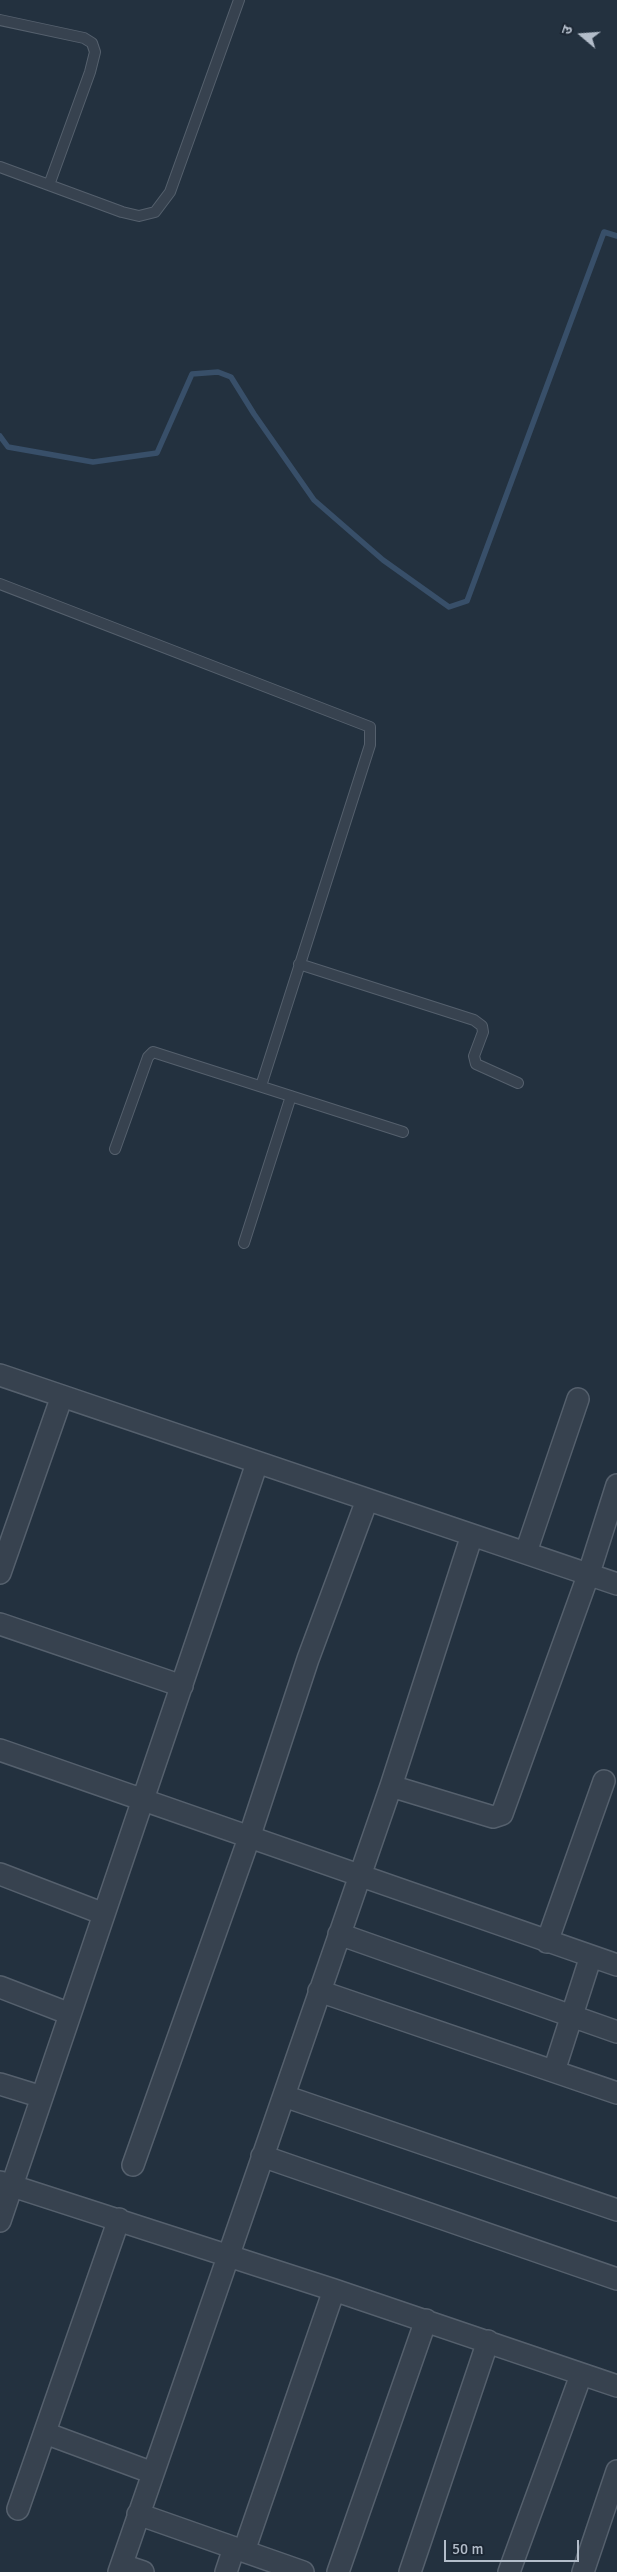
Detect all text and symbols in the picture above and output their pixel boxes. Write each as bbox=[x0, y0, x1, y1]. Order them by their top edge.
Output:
north arrow bbox=[557, 10, 607, 60]
text: उ bbox=[558, 24, 577, 37]
scale bar bbox=[447, 2530, 582, 2562]
text: 50 m bbox=[452, 2540, 483, 2558]

